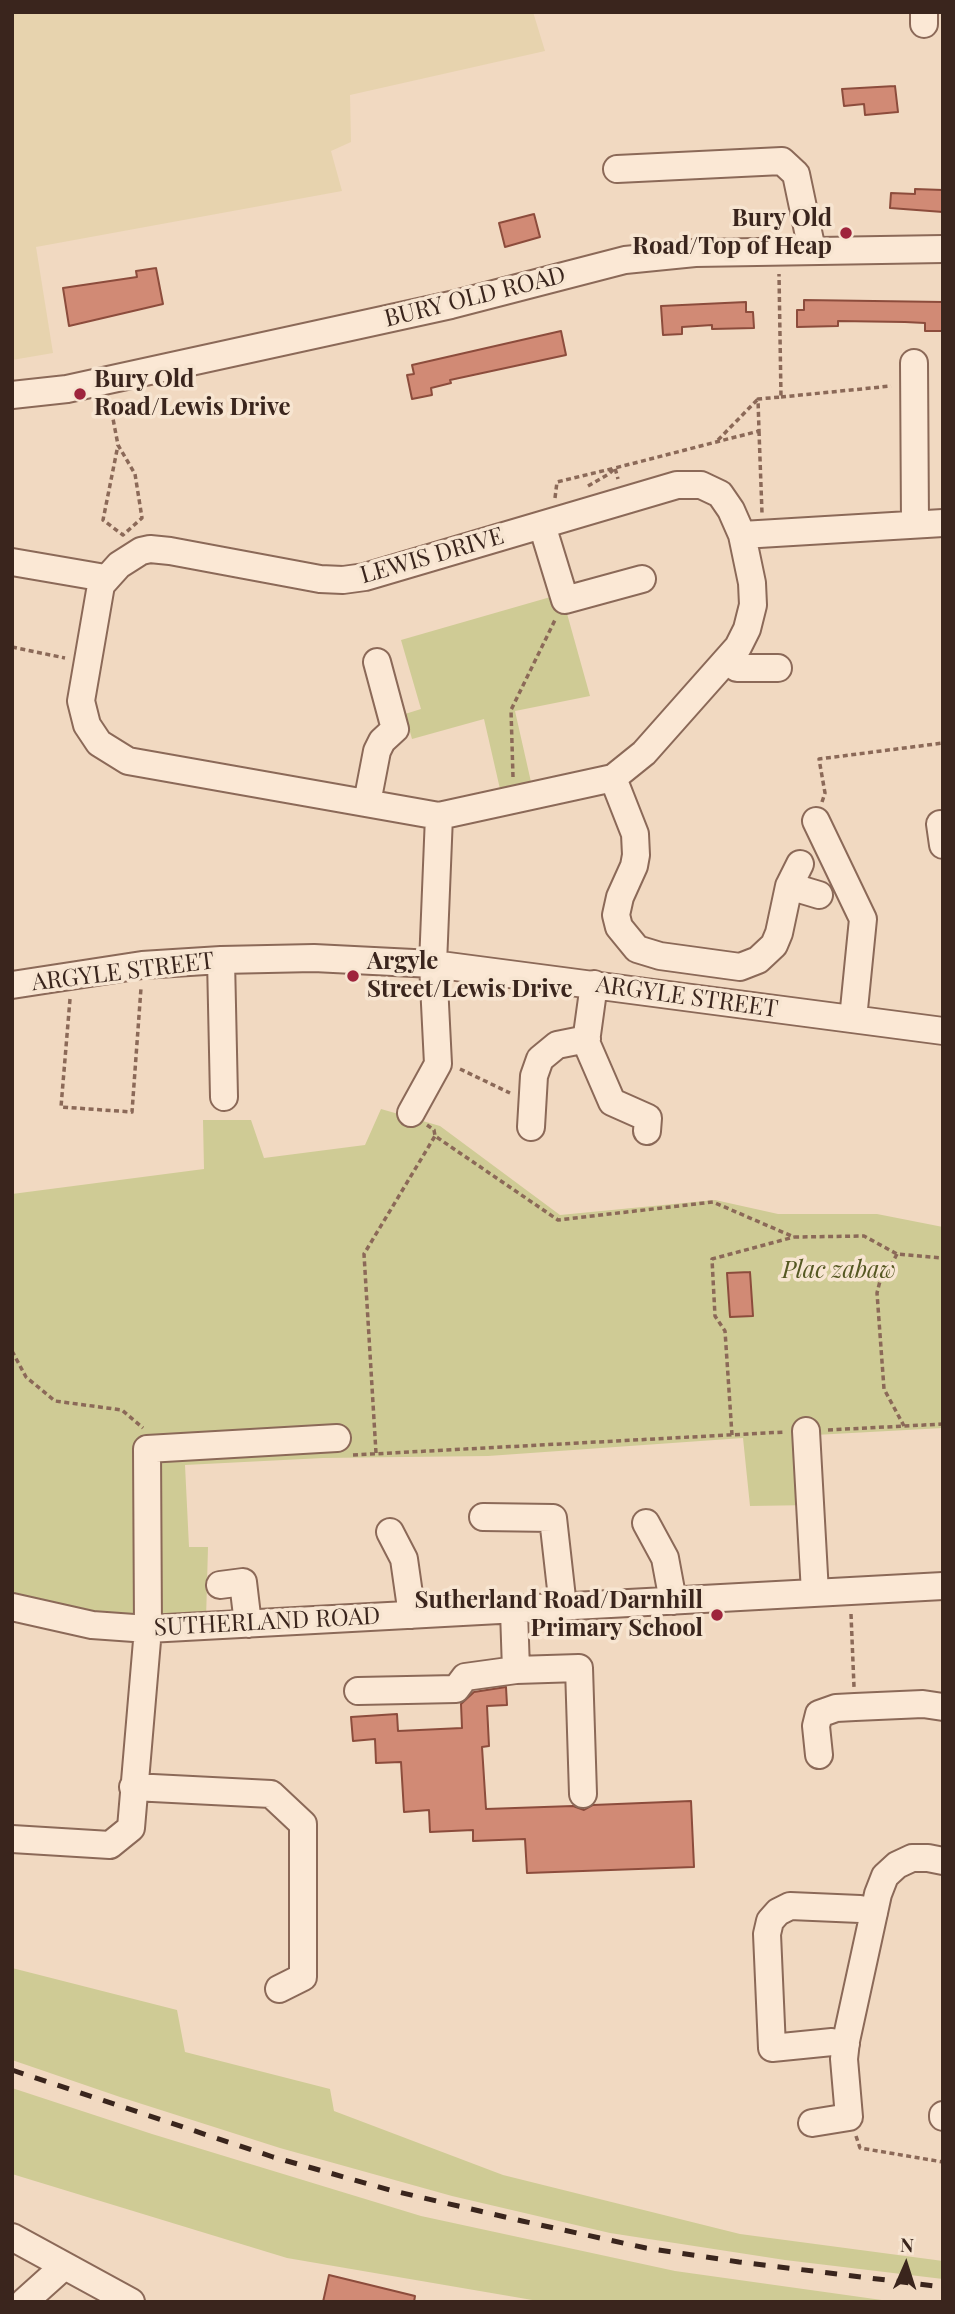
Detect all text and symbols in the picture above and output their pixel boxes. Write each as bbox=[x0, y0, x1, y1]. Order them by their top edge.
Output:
place label: Bury Old Road/Top of Heap bbox=[632, 205, 832, 261]
marker: Bury Old Road/Top of Heap bbox=[838, 225, 854, 241]
street label: BURY OLD ROAD bbox=[381, 261, 569, 333]
place label: Bury Old Road/Lewis Drive bbox=[94, 366, 291, 422]
marker: Bury Old Road/Lewis Drive bbox=[72, 386, 88, 402]
street label: LEWIS DRIVE bbox=[357, 522, 507, 590]
street label: ARGYLE STREET bbox=[30, 947, 216, 997]
place label: Argyle Street/Lewis Drive bbox=[367, 948, 573, 1004]
marker: Argyle Street/Lewis Drive bbox=[345, 968, 361, 984]
street label: ARGYLE STREET bbox=[594, 970, 780, 1024]
park label: Plac zabaw bbox=[782, 1257, 896, 1285]
place label: Sutherland Road/Darnhill Primary School bbox=[414, 1587, 703, 1643]
street label: SUTHERLAND ROAD bbox=[153, 1602, 381, 1642]
marker: Sutherland Road/Darnhill Primary School bbox=[709, 1607, 725, 1623]
north arrow bbox=[871, 2230, 941, 2300]
text: N bbox=[900, 2231, 915, 2257]

